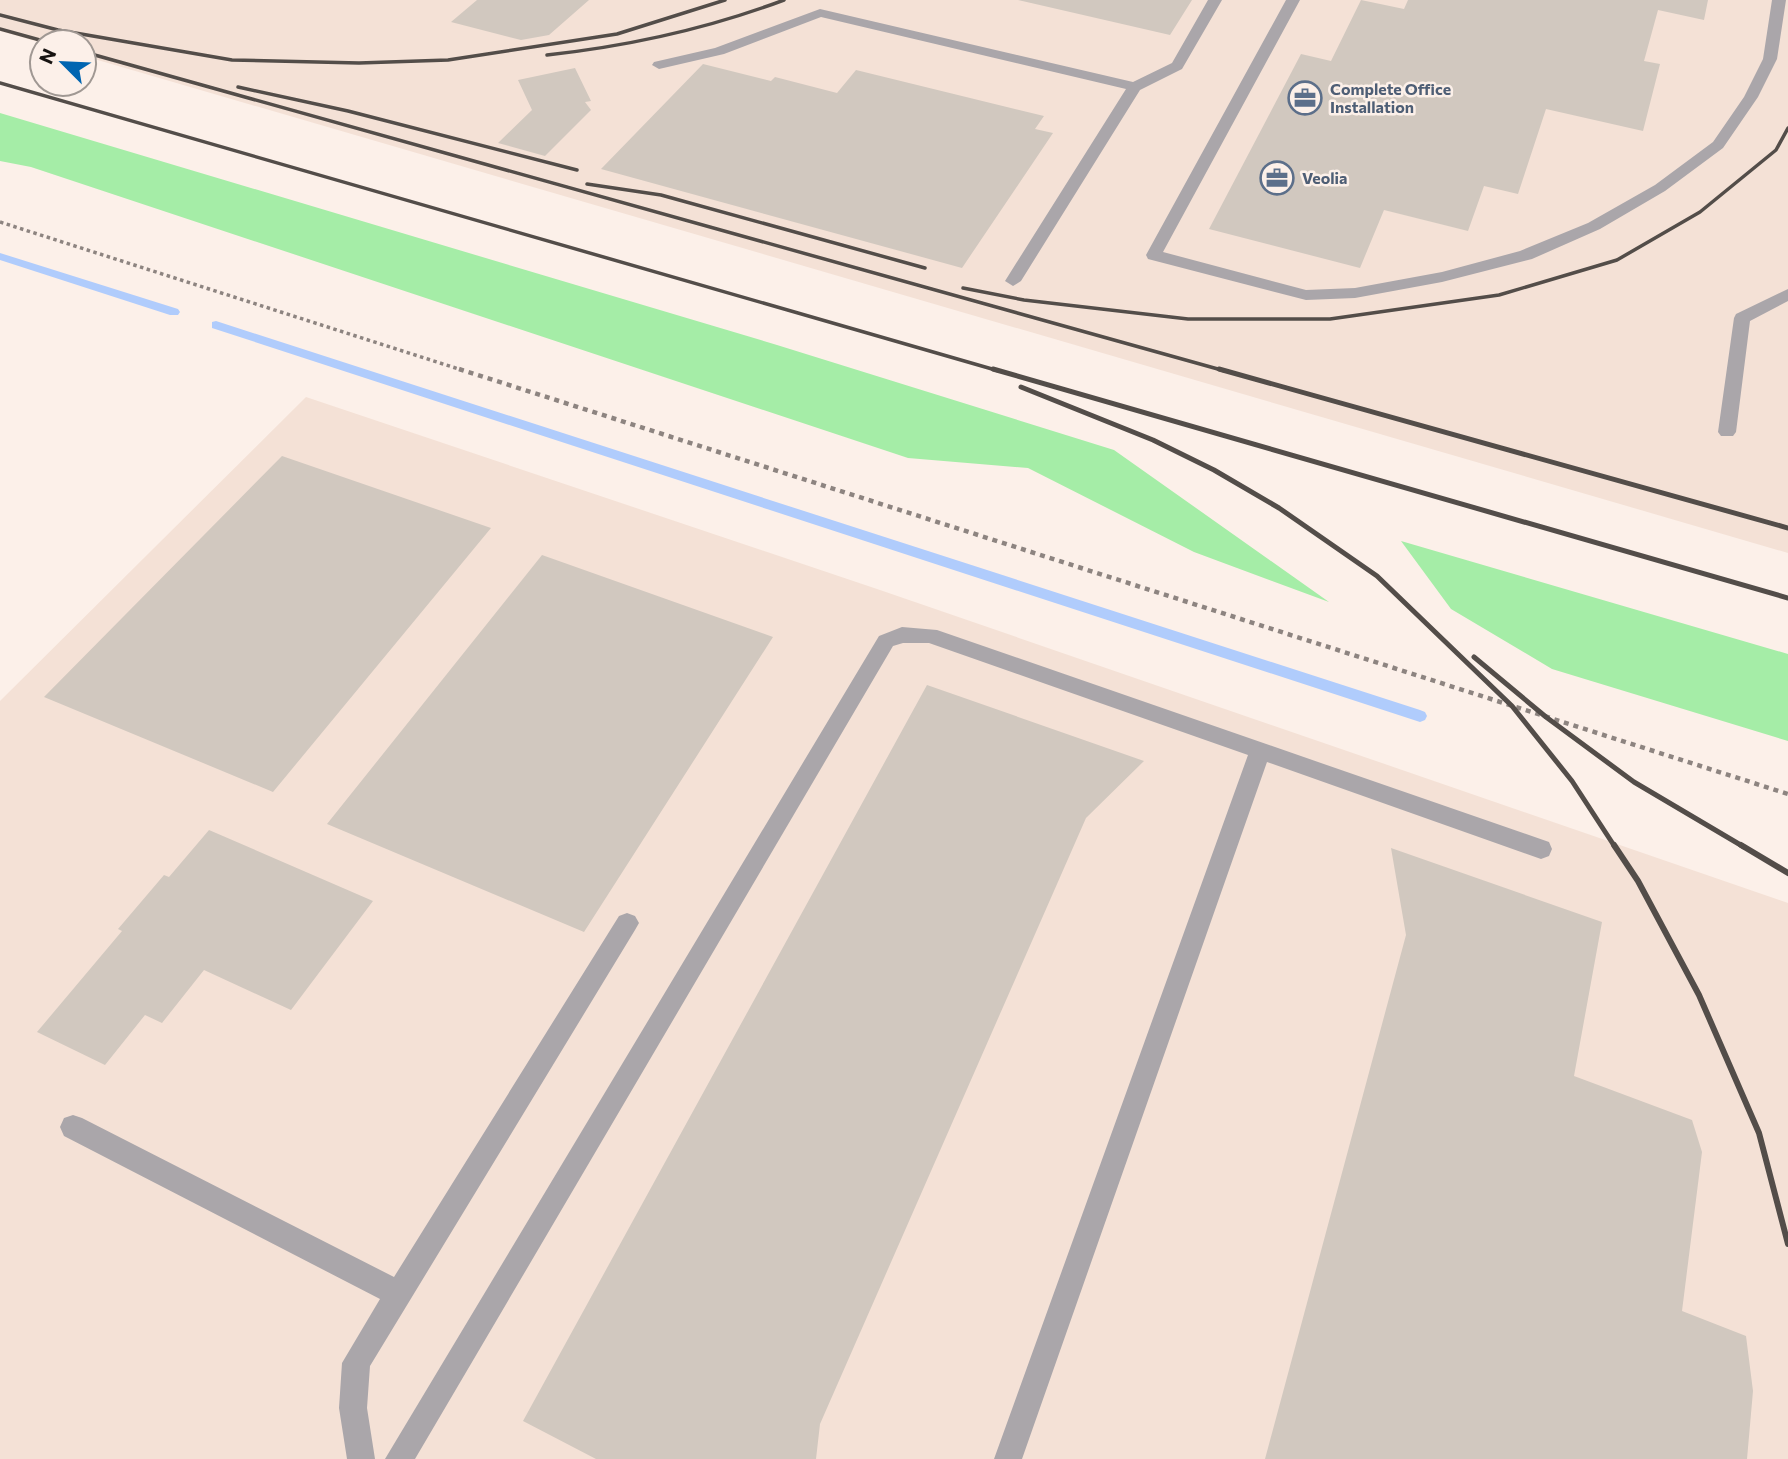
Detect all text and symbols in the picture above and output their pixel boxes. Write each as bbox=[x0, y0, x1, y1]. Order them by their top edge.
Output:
north arrow bbox=[28, 28, 98, 98]
text: N bbox=[34, 45, 60, 67]
office icon: Complete Office Installation bbox=[1286, 79, 1324, 117]
place label: Complete Office Installation bbox=[1330, 79, 1451, 116]
office icon: Veolia bbox=[1258, 159, 1296, 197]
place label: Veolia bbox=[1302, 168, 1347, 187]

